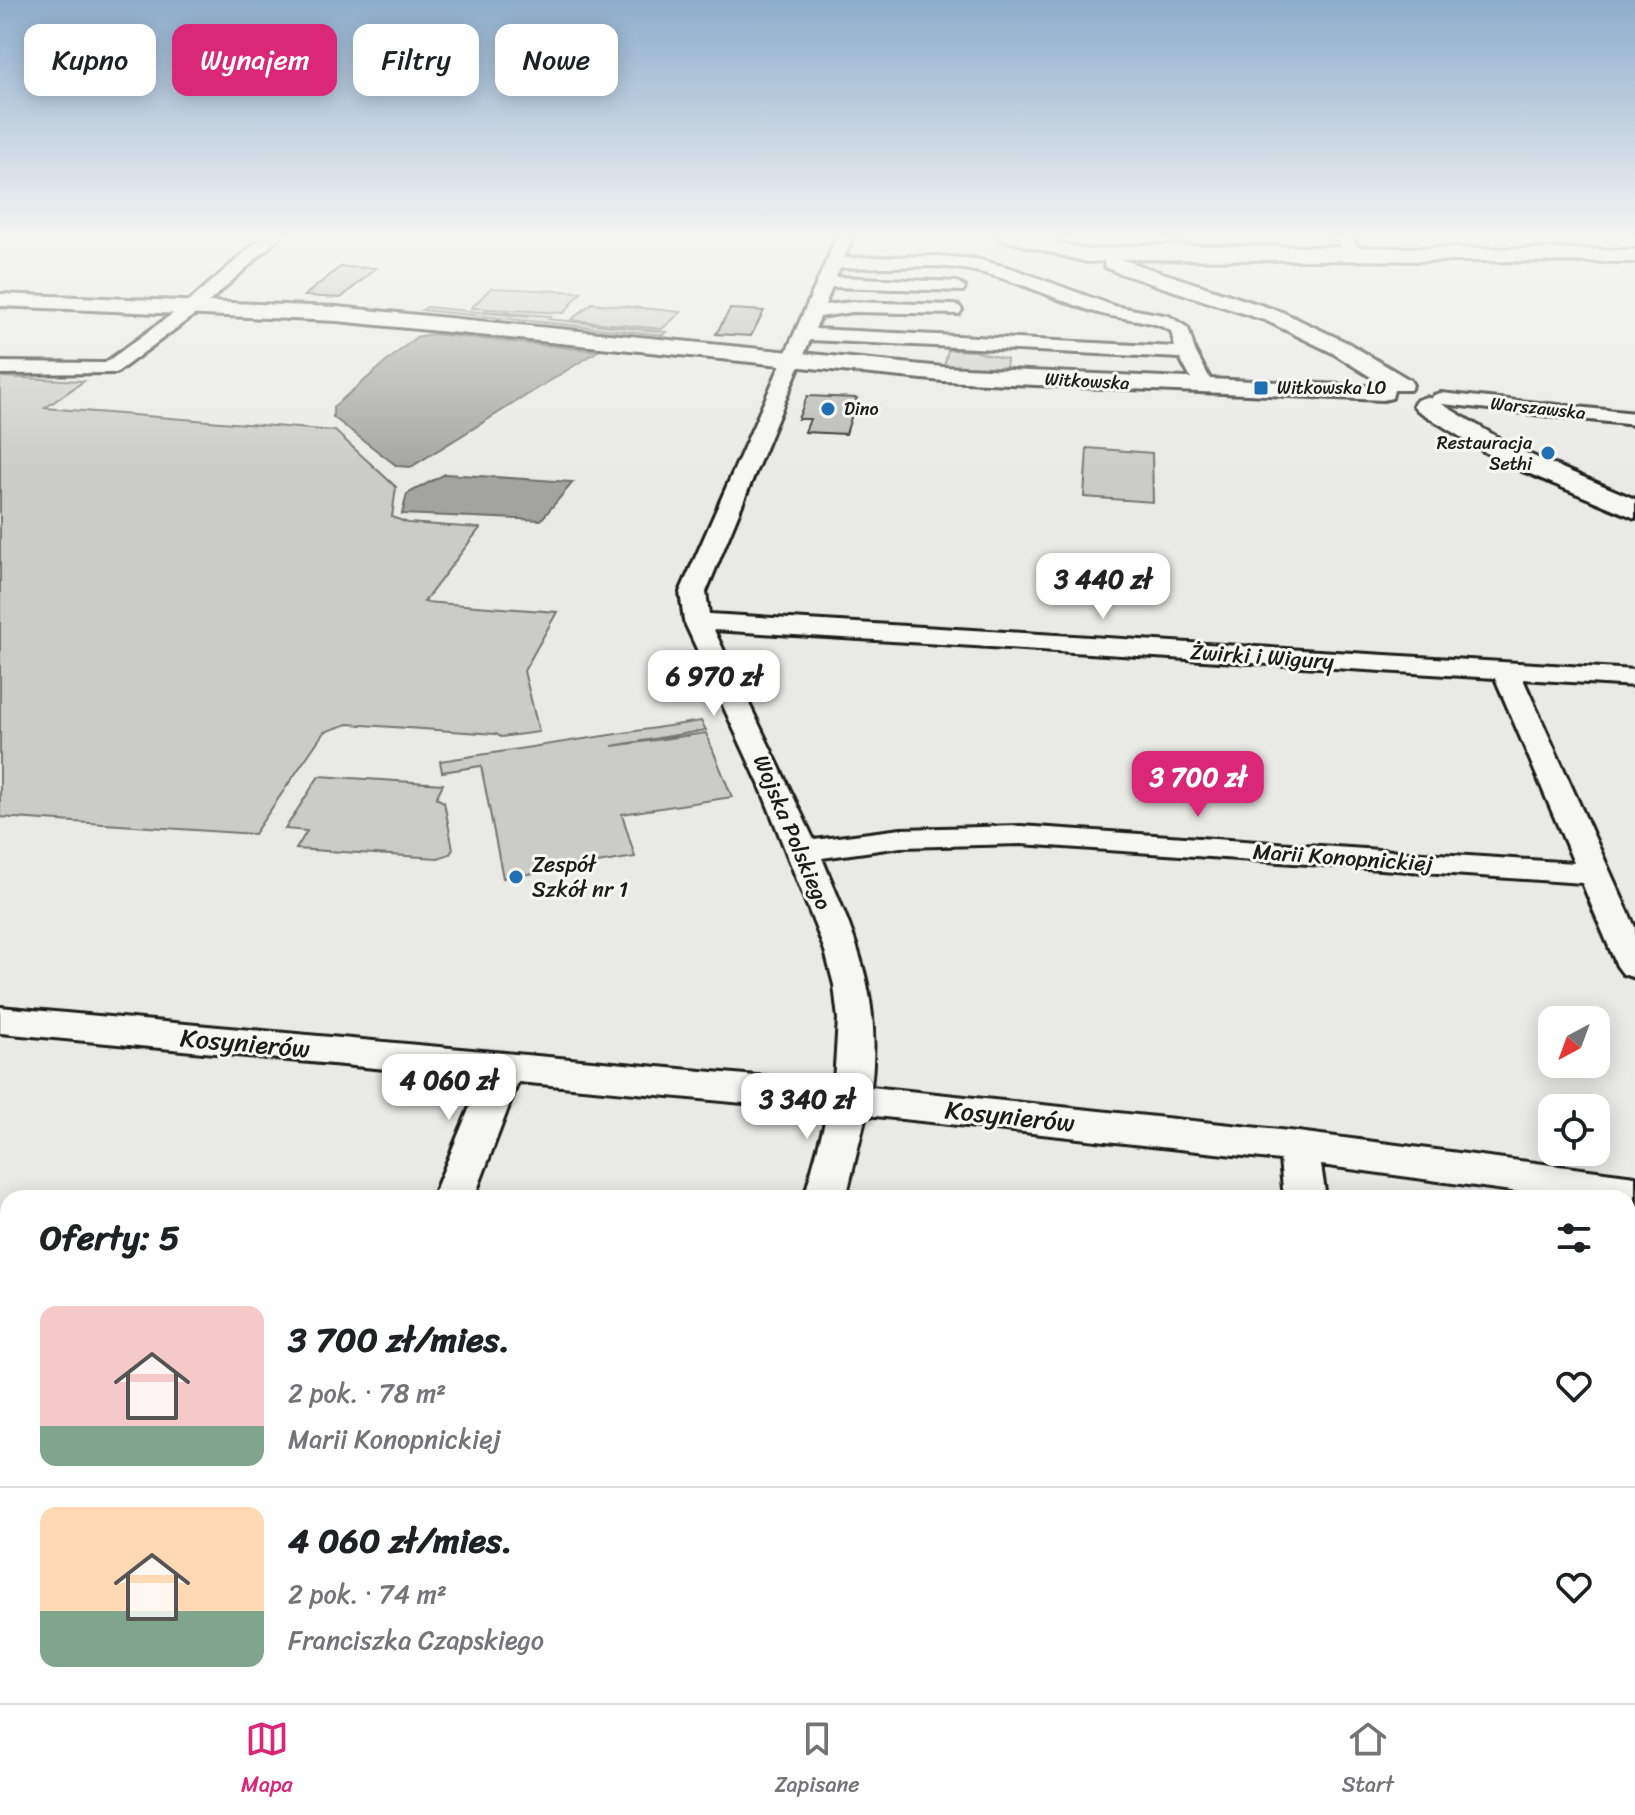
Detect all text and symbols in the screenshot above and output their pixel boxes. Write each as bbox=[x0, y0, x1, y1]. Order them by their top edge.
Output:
chip: Kupno bbox=[24, 24, 156, 96]
chip: Wynajem bbox=[172, 24, 337, 96]
chip: Filtry bbox=[353, 24, 479, 96]
chip: Nowe bbox=[495, 24, 618, 96]
street label: Witkowska bbox=[1044, 363, 1130, 399]
place label: Witkowska LO bbox=[1277, 372, 1386, 404]
marker: Witkowska LO bbox=[1252, 379, 1270, 397]
street label: Warszawska bbox=[1489, 387, 1587, 429]
place label: Dino bbox=[844, 393, 879, 425]
marker: Dino bbox=[819, 400, 837, 418]
place label: Restauracja Sethi bbox=[1437, 427, 1533, 480]
marker: Restauracja Sethi bbox=[1539, 444, 1557, 462]
pin: 3 440 zł bbox=[1020, 553, 1186, 621]
text: 3 440 zł bbox=[1054, 556, 1152, 602]
street label: Żwirki i Wigury bbox=[1189, 632, 1336, 681]
pin: 6 970 zł bbox=[631, 650, 797, 718]
text: 6 970 zł bbox=[666, 653, 762, 699]
street label: Wojska Polskiego bbox=[742, 748, 843, 916]
pin: 3 700 zł bbox=[1115, 751, 1281, 819]
text: 3 700 zł bbox=[1150, 754, 1246, 800]
street label: Marii Konopnickiej bbox=[1252, 832, 1435, 883]
place label: Zespół Szkół nr 1 bbox=[532, 845, 628, 909]
marker: Zespół Szkół nr 1 bbox=[507, 868, 525, 886]
north arrow bbox=[1538, 1006, 1610, 1078]
map controls bbox=[1538, 1006, 1610, 1166]
street label: Kosynierów bbox=[178, 1014, 312, 1072]
pin: 4 060 zł bbox=[366, 1054, 532, 1122]
text: 4 060 zł bbox=[400, 1057, 498, 1103]
pin: 3 340 zł bbox=[724, 1073, 890, 1141]
text: 3 340 zł bbox=[759, 1076, 855, 1122]
street label: Kosynierów bbox=[943, 1086, 1077, 1146]
button: locate bbox=[1538, 1094, 1610, 1166]
text: Oferty: 5 bbox=[40, 1208, 180, 1268]
icon: filters bbox=[1552, 1216, 1596, 1260]
text: 3 700 zł/mies. bbox=[288, 1310, 510, 1370]
icon: home bbox=[104, 1338, 200, 1434]
icon: heart bbox=[1552, 1364, 1596, 1408]
text: 2 pok. · 78 m² bbox=[288, 1370, 446, 1416]
text: Marii Konopnickiej bbox=[288, 1416, 501, 1462]
text: 4 060 zł/mies. bbox=[288, 1511, 512, 1571]
icon: home bbox=[104, 1539, 200, 1635]
icon: heart bbox=[1552, 1565, 1596, 1609]
text: 2 pok. · 74 m² bbox=[288, 1571, 447, 1617]
text: Franciszka Czapskiego bbox=[288, 1617, 544, 1663]
tab: Mapa bbox=[241, 1717, 293, 1804]
tab: Zapisane bbox=[775, 1717, 860, 1804]
tab: Start bbox=[1342, 1717, 1394, 1804]

